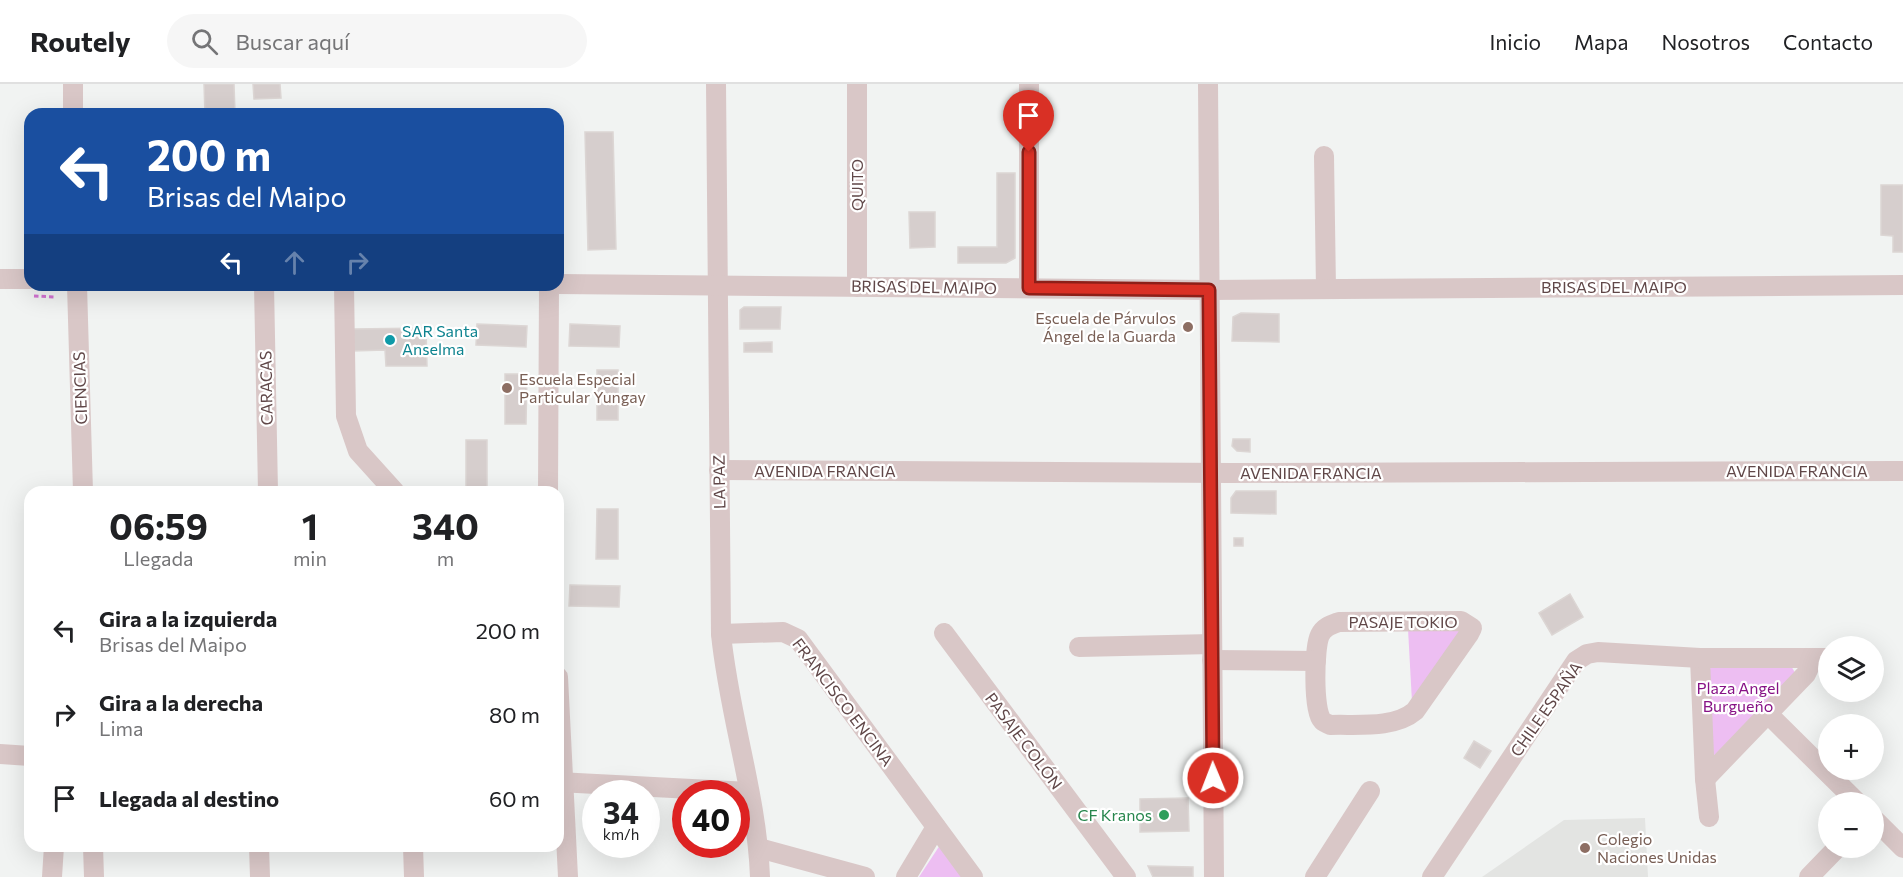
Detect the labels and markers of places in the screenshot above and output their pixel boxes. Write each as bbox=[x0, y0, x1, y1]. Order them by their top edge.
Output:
pin bbox=[1003, 90, 1054, 152]
place label: Escuela de Párvulos Ángel de la Guarda bbox=[1035, 308, 1176, 345]
marker: Escuela de Párvulos Ángel de la Guarda bbox=[1181, 320, 1195, 334]
place label: SAR Santa Anselma bbox=[402, 321, 478, 358]
marker: SAR Santa Anselma bbox=[383, 333, 397, 347]
place label: Escuela Especial Particular Yungay bbox=[519, 369, 646, 406]
marker: Escuela Especial Particular Yungay bbox=[500, 381, 514, 395]
place label: CF Kranos bbox=[1078, 805, 1152, 824]
marker: CF Kranos bbox=[1157, 808, 1171, 822]
place label: Colegio Naciones Unidas bbox=[1597, 829, 1717, 866]
marker: Colegio Naciones Unidas bbox=[1578, 841, 1592, 855]

